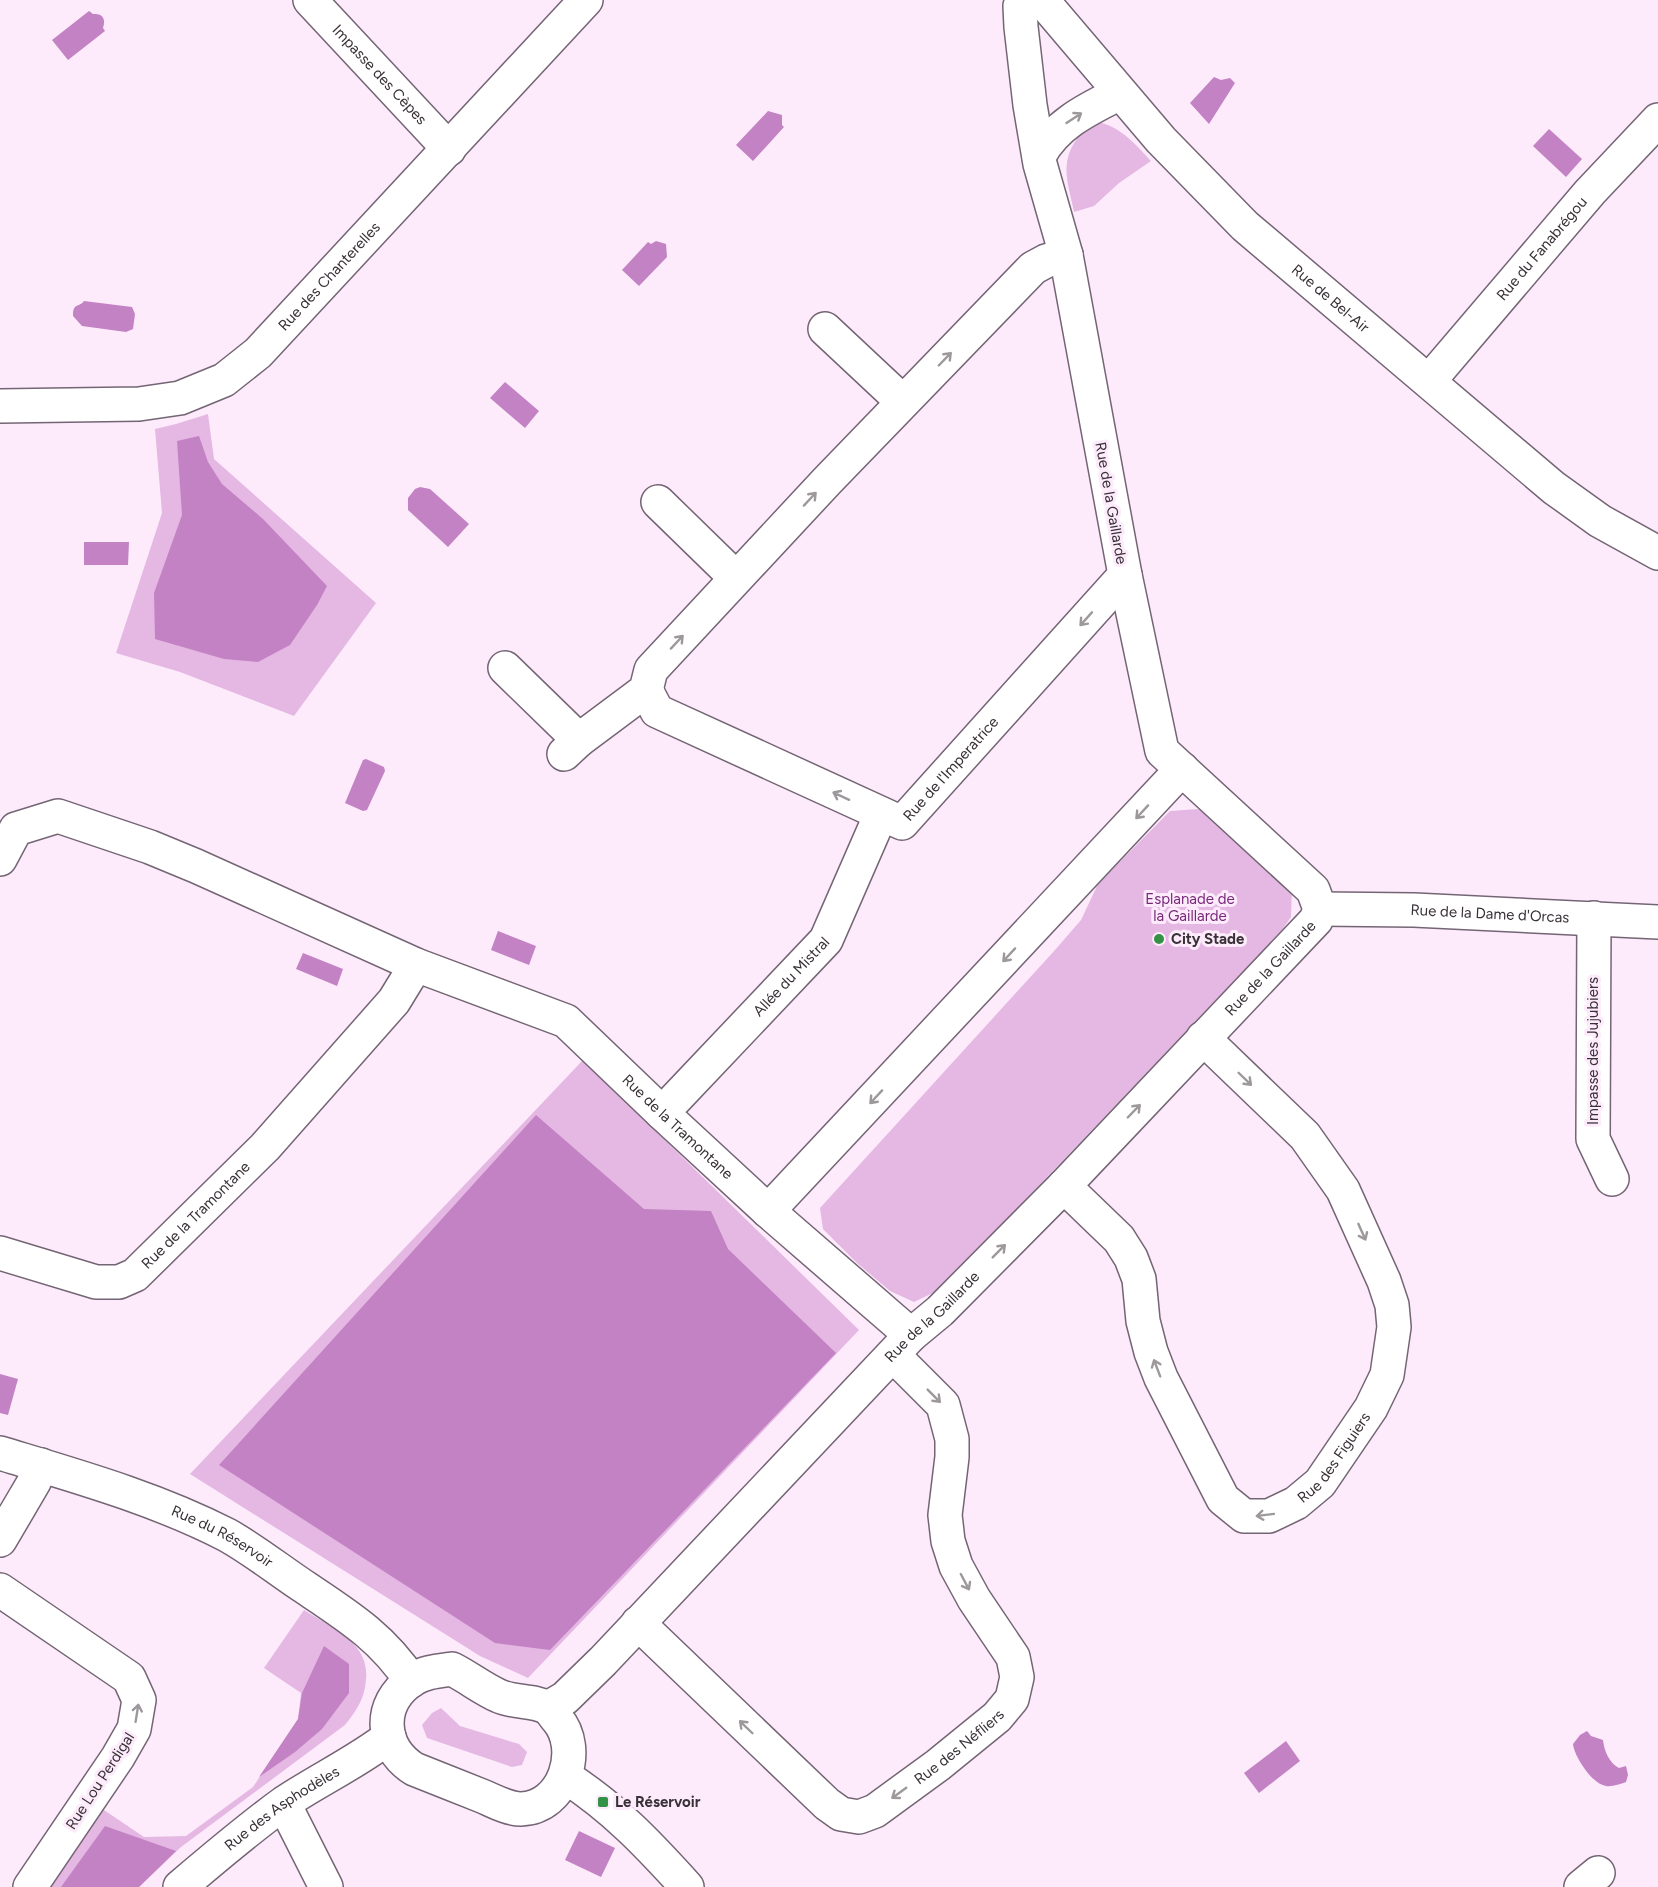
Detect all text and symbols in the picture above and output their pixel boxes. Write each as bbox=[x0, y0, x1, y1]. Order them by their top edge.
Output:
street label: Impasse des Cèpes bbox=[329, 21, 431, 128]
one-way arrow bbox=[1066, 112, 1083, 125]
street label: Rue du Fanabrégou bbox=[1493, 193, 1591, 304]
street label: Rue des Chanterelles bbox=[274, 218, 384, 334]
street label: Rue de Bel-Air bbox=[1288, 261, 1373, 336]
one-way arrow bbox=[938, 352, 952, 367]
street label: Rue de la Gaillarde bbox=[1091, 440, 1131, 566]
one-way arrow bbox=[802, 492, 817, 507]
one-way arrow bbox=[1079, 611, 1093, 626]
one-way arrow bbox=[670, 635, 684, 650]
street label: Rue de l'Imperatrice bbox=[899, 713, 1002, 825]
one-way arrow bbox=[832, 789, 850, 801]
one-way arrow bbox=[1135, 804, 1149, 819]
park label: Esplanade de la Gaillarde bbox=[1145, 890, 1235, 925]
street label: Rue de la Dame d'Orcas bbox=[1410, 901, 1570, 927]
street label: Rue de la Gaillarde bbox=[1221, 917, 1320, 1019]
place label: City Stade bbox=[1171, 930, 1245, 948]
marker: City Stade bbox=[1152, 932, 1166, 946]
street label: Allée du Mistral bbox=[749, 933, 833, 1020]
one-way arrow bbox=[1002, 947, 1016, 962]
street label: Impasse des Jujubiers bbox=[1584, 977, 1602, 1125]
street label: Rue de la Tramontane bbox=[618, 1071, 737, 1183]
one-way arrow bbox=[1238, 1071, 1253, 1086]
one-way arrow bbox=[869, 1089, 883, 1104]
one-way arrow bbox=[1127, 1104, 1141, 1119]
street label: Rue de la Tramontane bbox=[138, 1158, 254, 1273]
one-way arrow bbox=[1357, 1223, 1368, 1241]
one-way arrow bbox=[992, 1244, 1006, 1259]
street label: Rue de la Gaillarde bbox=[881, 1268, 983, 1366]
one-way arrow bbox=[1151, 1359, 1162, 1378]
one-way arrow bbox=[927, 1389, 942, 1404]
street label: Rue des Figuiers bbox=[1294, 1409, 1374, 1507]
street label: Rue du Réservoir bbox=[169, 1502, 277, 1571]
one-way arrow bbox=[1256, 1509, 1275, 1520]
one-way arrow bbox=[960, 1573, 971, 1591]
one-way arrow bbox=[131, 1704, 142, 1724]
street label: Rue des Néfliers bbox=[911, 1706, 1008, 1788]
one-way arrow bbox=[738, 1720, 753, 1734]
street label: Rue Lou Perdigal bbox=[62, 1729, 138, 1833]
street label: Rue des Asphodèles bbox=[221, 1762, 343, 1855]
one-way arrow bbox=[892, 1787, 908, 1799]
place label: Le Réservoir bbox=[615, 1793, 701, 1811]
marker: Le Réservoir bbox=[596, 1795, 610, 1809]

